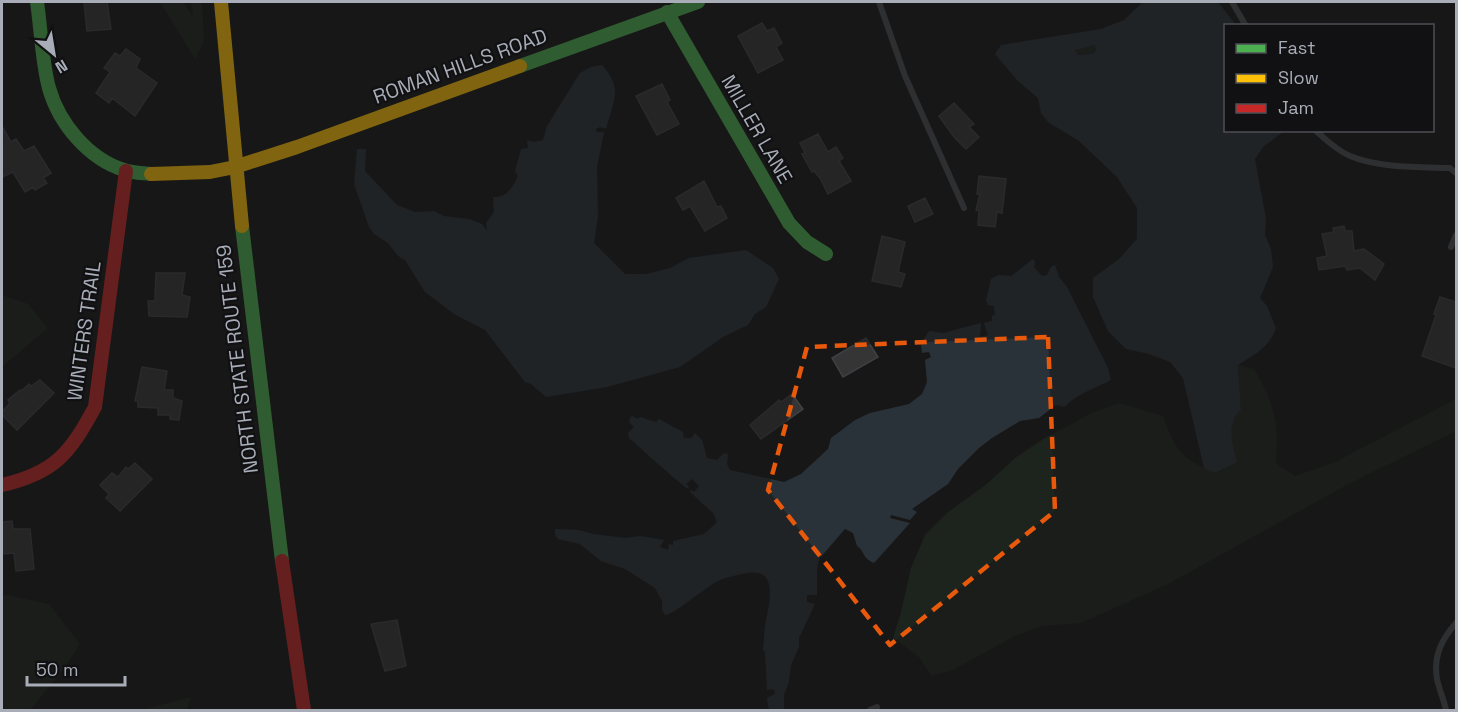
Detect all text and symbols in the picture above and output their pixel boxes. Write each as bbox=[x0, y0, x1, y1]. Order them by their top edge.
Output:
street label: ROMAN HILLS ROAD bbox=[369, 22, 551, 110]
north arrow bbox=[24, 24, 84, 84]
legend bbox=[1224, 24, 1434, 132]
text: Fast bbox=[1278, 36, 1315, 59]
text: N bbox=[51, 55, 71, 78]
text: Slow bbox=[1278, 66, 1319, 89]
street label: MILLER LANE bbox=[715, 70, 799, 188]
text: Jam bbox=[1278, 96, 1314, 119]
street label: NORTH STATE ROUTE 159 bbox=[210, 243, 264, 475]
street label: WINTERS TRAIL bbox=[61, 259, 107, 403]
scale bar bbox=[27, 649, 124, 687]
text: 50 m bbox=[36, 658, 78, 681]

